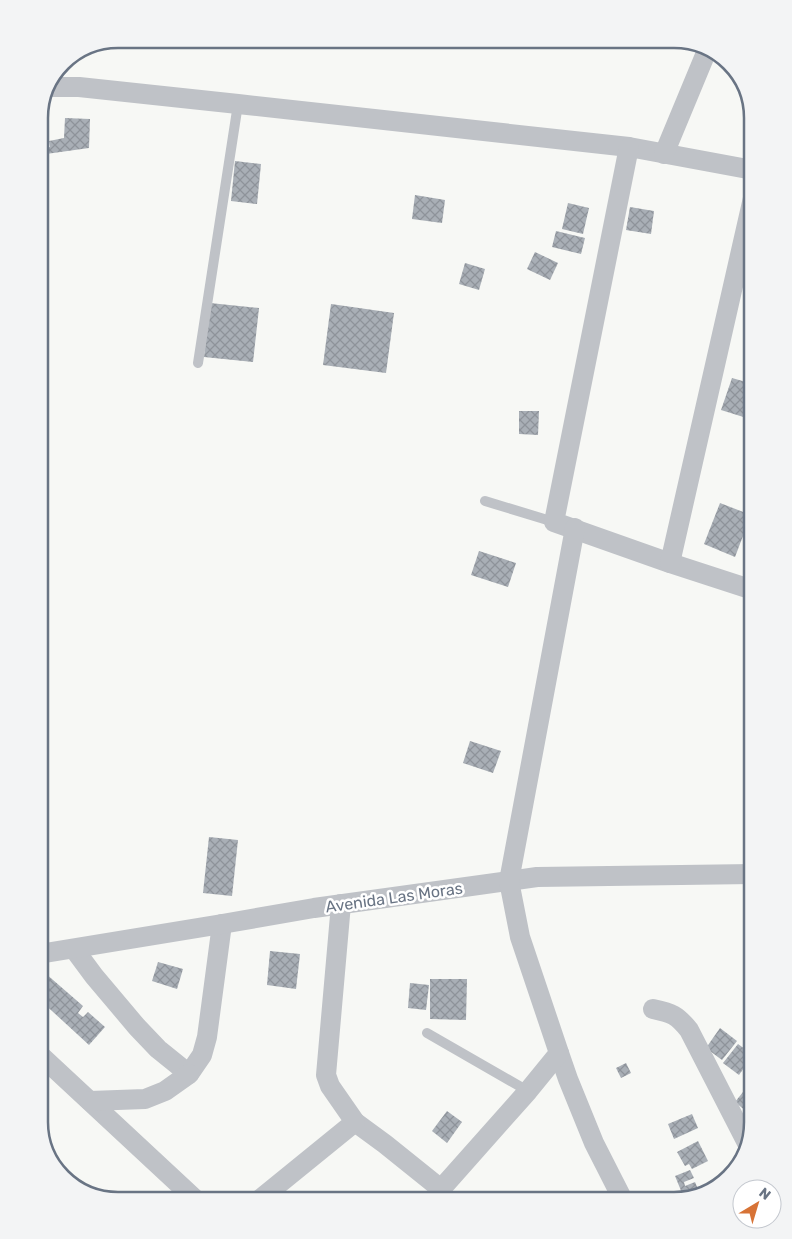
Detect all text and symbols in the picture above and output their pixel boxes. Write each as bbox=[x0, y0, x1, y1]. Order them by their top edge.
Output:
street label: Avenida Las Moras bbox=[324, 878, 464, 917]
north arrow bbox=[732, 1179, 782, 1229]
text: N bbox=[755, 1184, 774, 1204]

